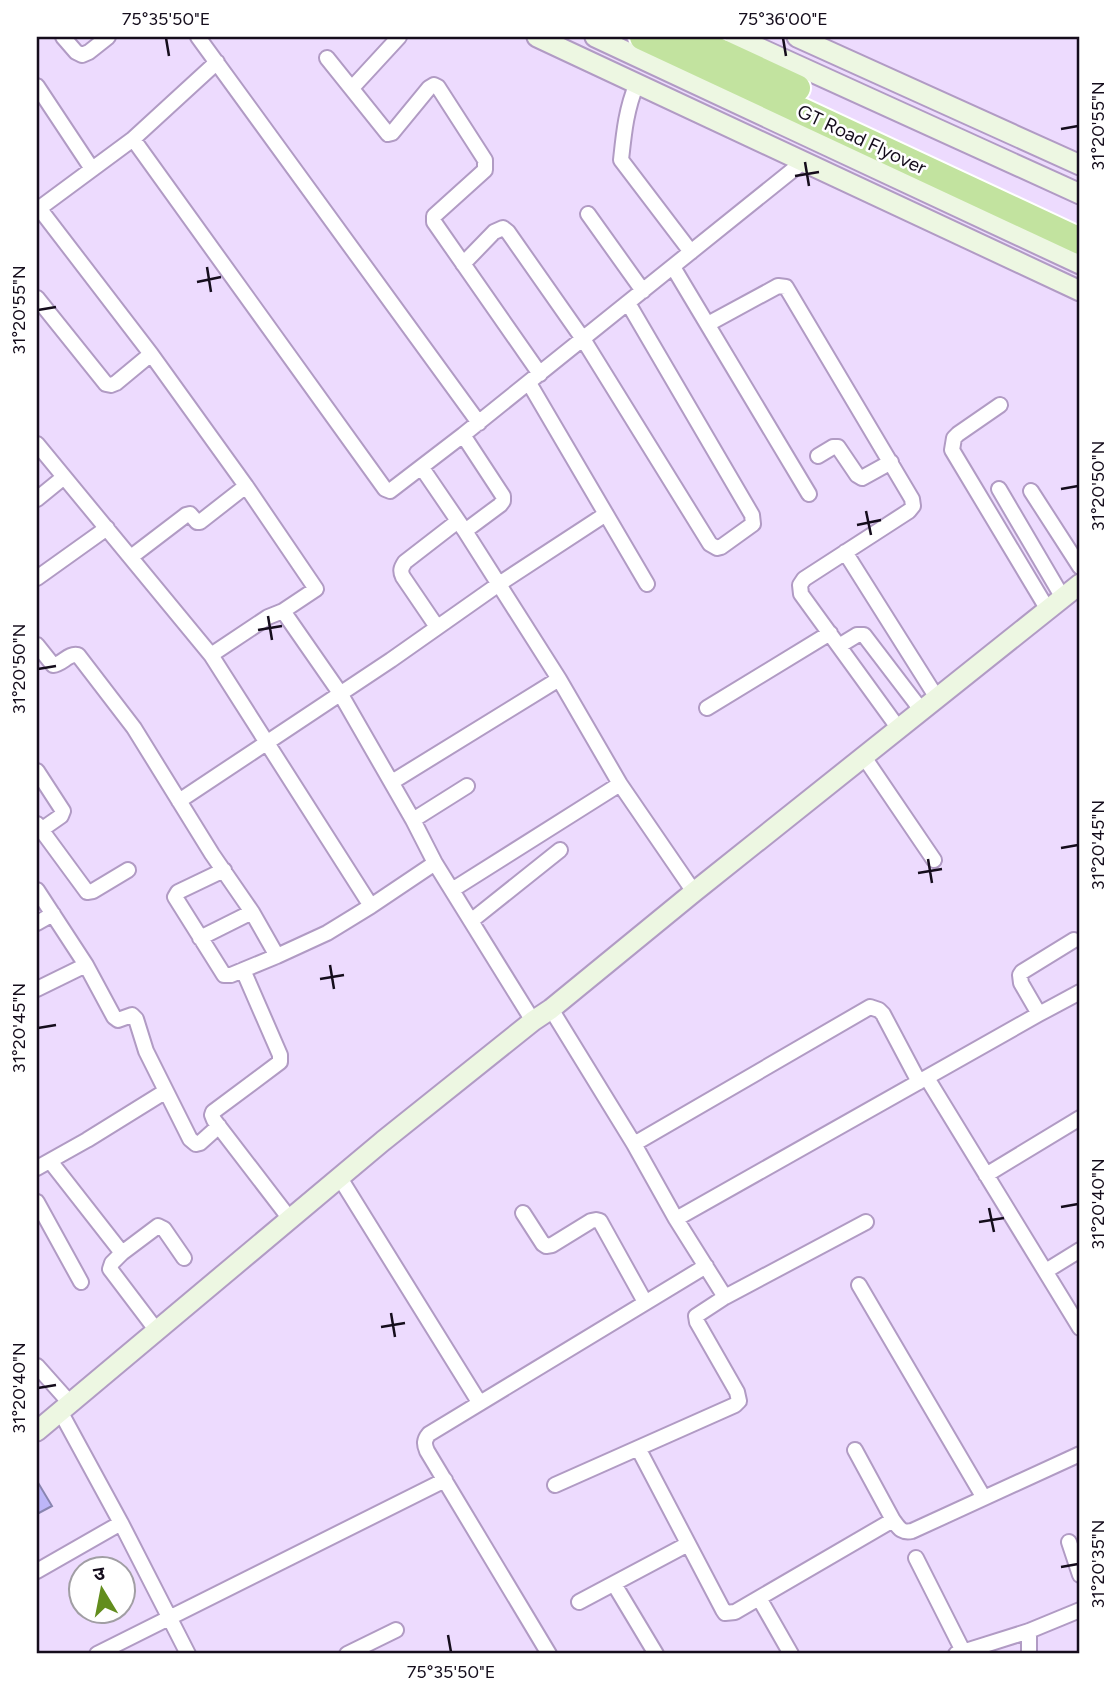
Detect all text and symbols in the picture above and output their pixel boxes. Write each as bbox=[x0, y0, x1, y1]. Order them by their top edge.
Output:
text: 75°35'50"E bbox=[122, 8, 210, 30]
text: 75°36'00"E bbox=[738, 8, 828, 30]
text: 31°20'55"N bbox=[1087, 81, 1109, 171]
street label: GT Road Flyover bbox=[794, 100, 930, 180]
text: 31°20'55"N bbox=[8, 265, 30, 355]
text: 31°20'50"N bbox=[1087, 441, 1109, 531]
text: 31°20'50"N bbox=[8, 624, 30, 714]
text: 31°20'45"N bbox=[1087, 800, 1109, 890]
text: 31°20'45"N bbox=[8, 983, 30, 1073]
text: 31°20'40"N bbox=[1087, 1158, 1109, 1250]
text: 31°20'40"N bbox=[8, 1342, 30, 1434]
text: 31°20'35"N bbox=[1087, 1520, 1109, 1608]
north arrow bbox=[66, 1554, 136, 1624]
text: उ bbox=[92, 1561, 107, 1586]
text: 75°35'50"E bbox=[407, 1661, 495, 1683]

